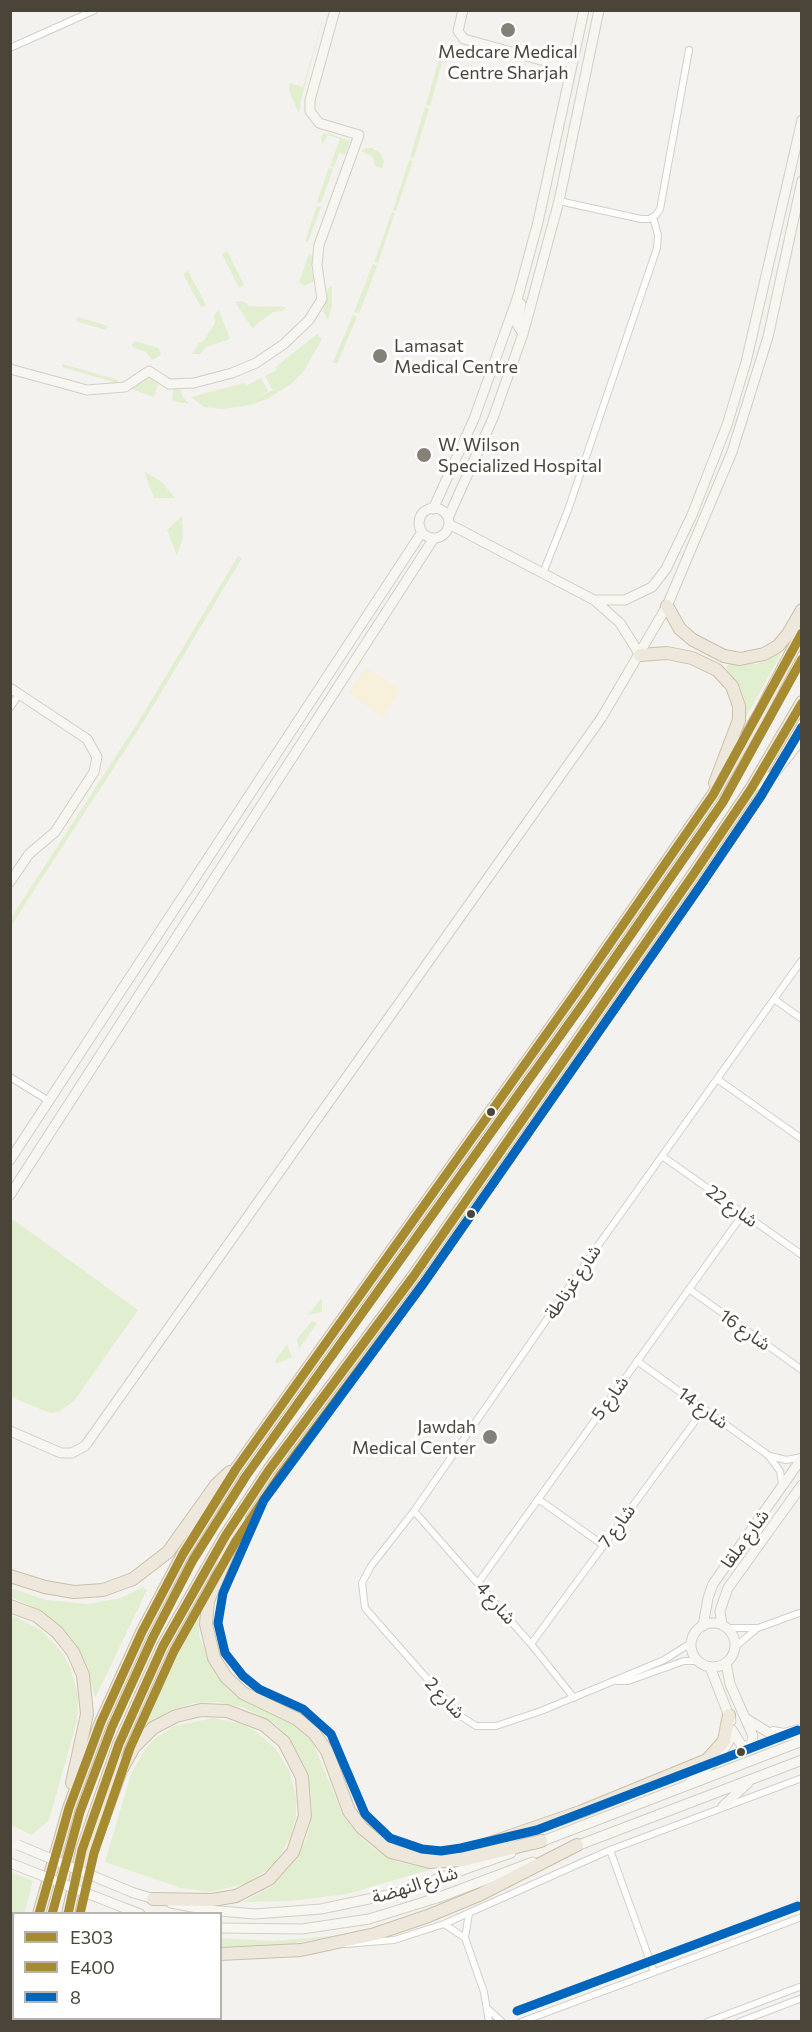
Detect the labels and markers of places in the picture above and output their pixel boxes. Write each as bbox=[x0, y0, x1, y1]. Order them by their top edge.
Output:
marker: Medcare Medical Centre Sharjah bbox=[499, 21, 517, 39]
place label: Medcare Medical Centre Sharjah bbox=[438, 41, 578, 84]
place label: Lamasat Medical Centre bbox=[394, 335, 518, 378]
marker: Lamasat Medical Centre bbox=[371, 347, 389, 365]
place label: W. Wilson Specialized Hospital bbox=[438, 434, 602, 476]
marker: W. Wilson Specialized Hospital bbox=[415, 446, 433, 464]
unlabelled marker bbox=[485, 1106, 497, 1118]
unlabelled marker bbox=[465, 1208, 477, 1220]
place label: Jawdah Medical Center bbox=[352, 1416, 476, 1458]
marker: Jawdah Medical Center bbox=[481, 1428, 499, 1446]
unlabelled marker bbox=[735, 1746, 747, 1758]

